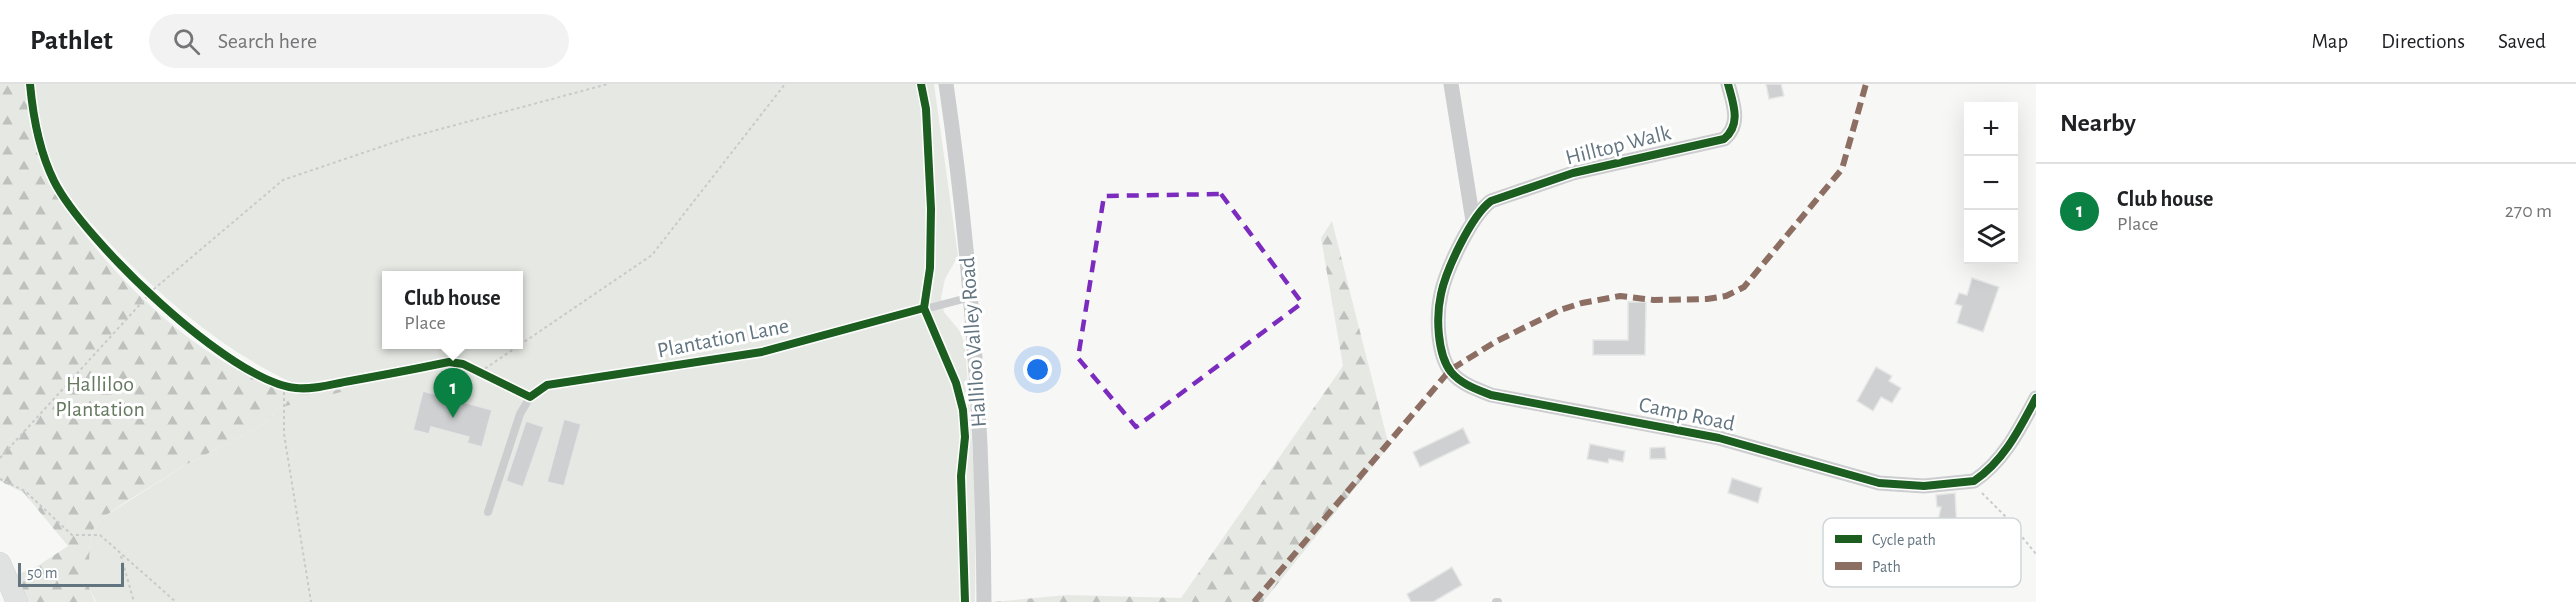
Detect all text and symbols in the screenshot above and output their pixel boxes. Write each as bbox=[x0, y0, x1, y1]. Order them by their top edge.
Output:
search box bbox=[149, 14, 569, 68]
icon: search bbox=[170, 25, 203, 58]
text: Pathlet bbox=[30, 27, 113, 55]
text: Search here bbox=[218, 30, 317, 52]
text: Map bbox=[2312, 31, 2348, 52]
text: Directions bbox=[2381, 31, 2465, 52]
text: Saved bbox=[2498, 31, 2546, 52]
map controls bbox=[1964, 102, 2018, 264]
button: + bbox=[1964, 102, 2018, 156]
text: Nearby bbox=[2060, 110, 2136, 136]
street label: Hilltop Walk bbox=[1563, 121, 1673, 169]
button: − bbox=[1964, 156, 2018, 210]
text: Club house bbox=[2117, 188, 2213, 210]
text: 1 bbox=[2076, 201, 2083, 221]
text: 270 m bbox=[2505, 201, 2552, 221]
button: layers bbox=[1964, 210, 2018, 264]
text: Place bbox=[2117, 214, 2158, 234]
street label: Halliloo Valley Road bbox=[956, 256, 990, 428]
popup bbox=[382, 271, 523, 349]
text: Club house bbox=[404, 287, 501, 309]
text: Place bbox=[404, 313, 446, 333]
street label: Plantation Lane bbox=[655, 314, 791, 362]
your location bbox=[1023, 355, 1052, 384]
pin: 1 bbox=[434, 368, 472, 418]
park label: Halliloo Plantation bbox=[55, 373, 145, 420]
street label: Camp Road bbox=[1637, 393, 1737, 435]
legend bbox=[1823, 518, 2021, 587]
text: Cycle path bbox=[1872, 532, 1936, 549]
text: Path bbox=[1872, 559, 1901, 575]
scale bar bbox=[18, 560, 124, 588]
text: 50 m bbox=[27, 565, 58, 581]

